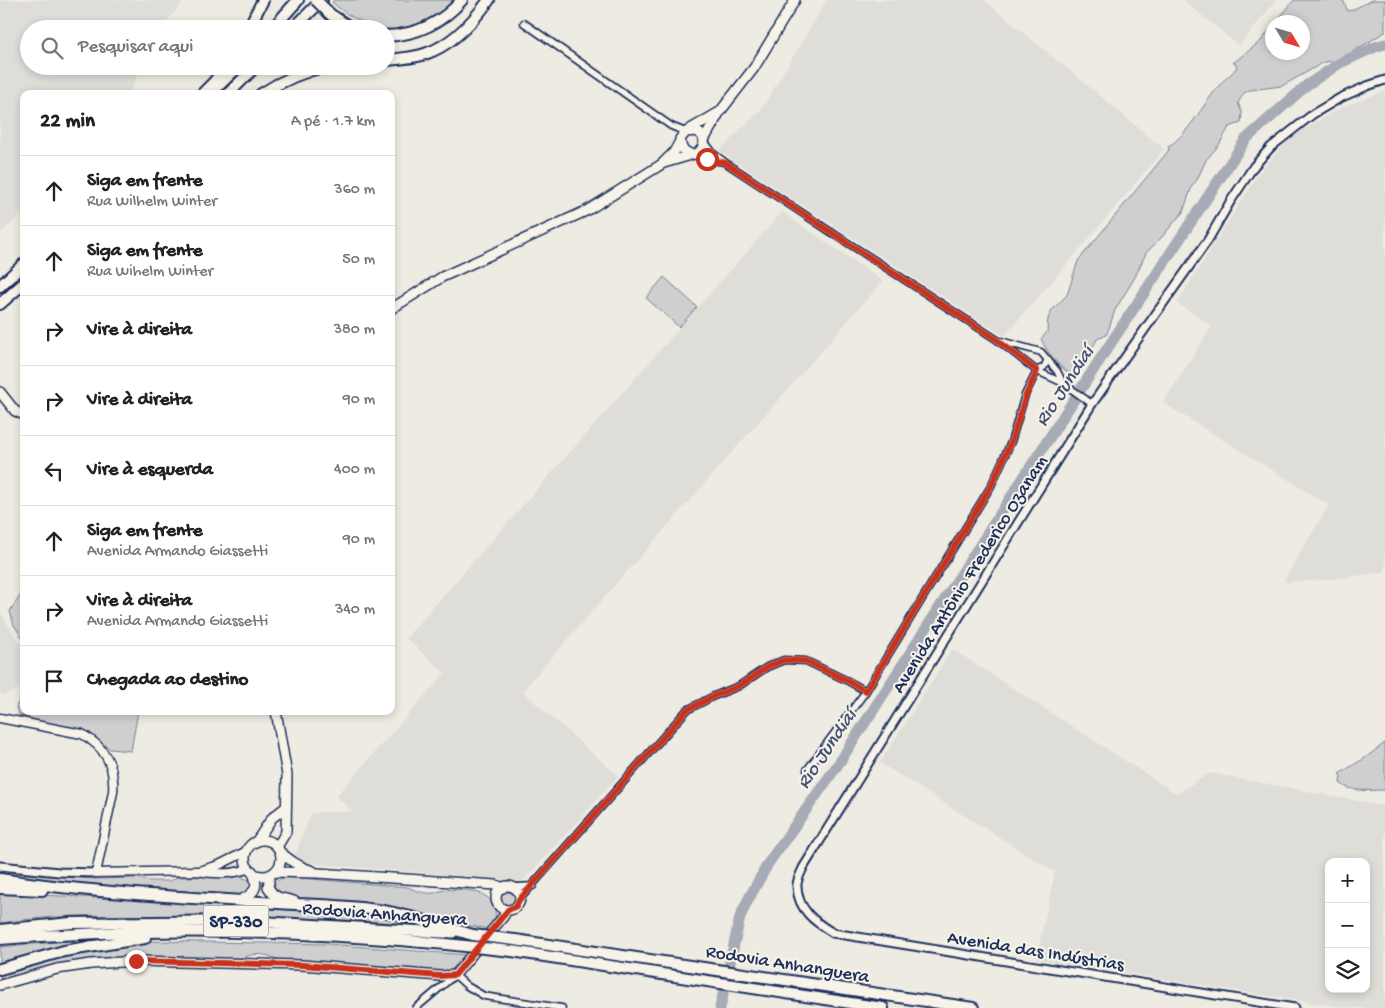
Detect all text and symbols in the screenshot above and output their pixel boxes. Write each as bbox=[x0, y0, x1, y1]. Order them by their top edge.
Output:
north arrow bbox=[1265, 15, 1310, 60]
search box bbox=[20, 20, 395, 75]
icon: search bbox=[38, 34, 66, 62]
text: Pesquisar aqui bbox=[78, 36, 193, 59]
text: 22 min bbox=[40, 110, 95, 135]
text: A pé · 1.7 km bbox=[291, 113, 375, 132]
route start bbox=[696, 148, 719, 171]
text: Siga em frente bbox=[87, 170, 203, 193]
icon: ahead bbox=[40, 177, 68, 205]
text: 360 m bbox=[334, 181, 375, 200]
text: Rua Wilhelm Winter bbox=[87, 193, 217, 212]
text: Siga em frente bbox=[87, 240, 203, 263]
icon: ahead bbox=[40, 247, 68, 275]
text: 50 m bbox=[342, 251, 375, 270]
text: Rua Wihelm Winter bbox=[87, 263, 213, 282]
icon: right bbox=[40, 317, 68, 345]
text: Vire à direita bbox=[87, 319, 192, 342]
text: 380 m bbox=[334, 321, 375, 340]
water label: Rio Jundiaí bbox=[1032, 339, 1102, 431]
icon: right bbox=[40, 387, 68, 415]
text: Vire à direita bbox=[87, 389, 192, 412]
text: 90 m bbox=[343, 391, 375, 410]
street label: Avenida Antônio Frederico Ozanam bbox=[888, 451, 1054, 698]
icon: left bbox=[40, 457, 68, 485]
text: Vire à esquerda bbox=[87, 459, 213, 482]
text: 400 m bbox=[334, 461, 375, 480]
text: Siga em frente bbox=[87, 520, 203, 543]
icon: ahead bbox=[40, 527, 68, 555]
text: 90 m bbox=[343, 531, 375, 550]
text: Avenida Armando Giassetti bbox=[87, 543, 268, 562]
text: Vire à direita bbox=[87, 590, 192, 613]
icon: right bbox=[40, 597, 68, 625]
text: 340 m bbox=[335, 601, 375, 620]
text: Avenida Armando Giassetti bbox=[87, 613, 268, 632]
icon: arrive bbox=[40, 667, 68, 695]
text: Chegada ao destino bbox=[87, 669, 248, 692]
water label: Rio Jundiaí bbox=[793, 703, 865, 794]
map controls bbox=[1325, 858, 1370, 993]
button: + bbox=[1325, 858, 1370, 903]
street label: Rodovia Anhanguera bbox=[302, 898, 469, 933]
button: − bbox=[1325, 903, 1370, 948]
road number: SP-330 bbox=[204, 906, 268, 936]
street label: Avenida das Indústrias bbox=[945, 927, 1126, 978]
street label: Rodovia Anhanguera bbox=[704, 941, 872, 990]
button: layers bbox=[1325, 948, 1370, 993]
route end bbox=[125, 950, 148, 973]

